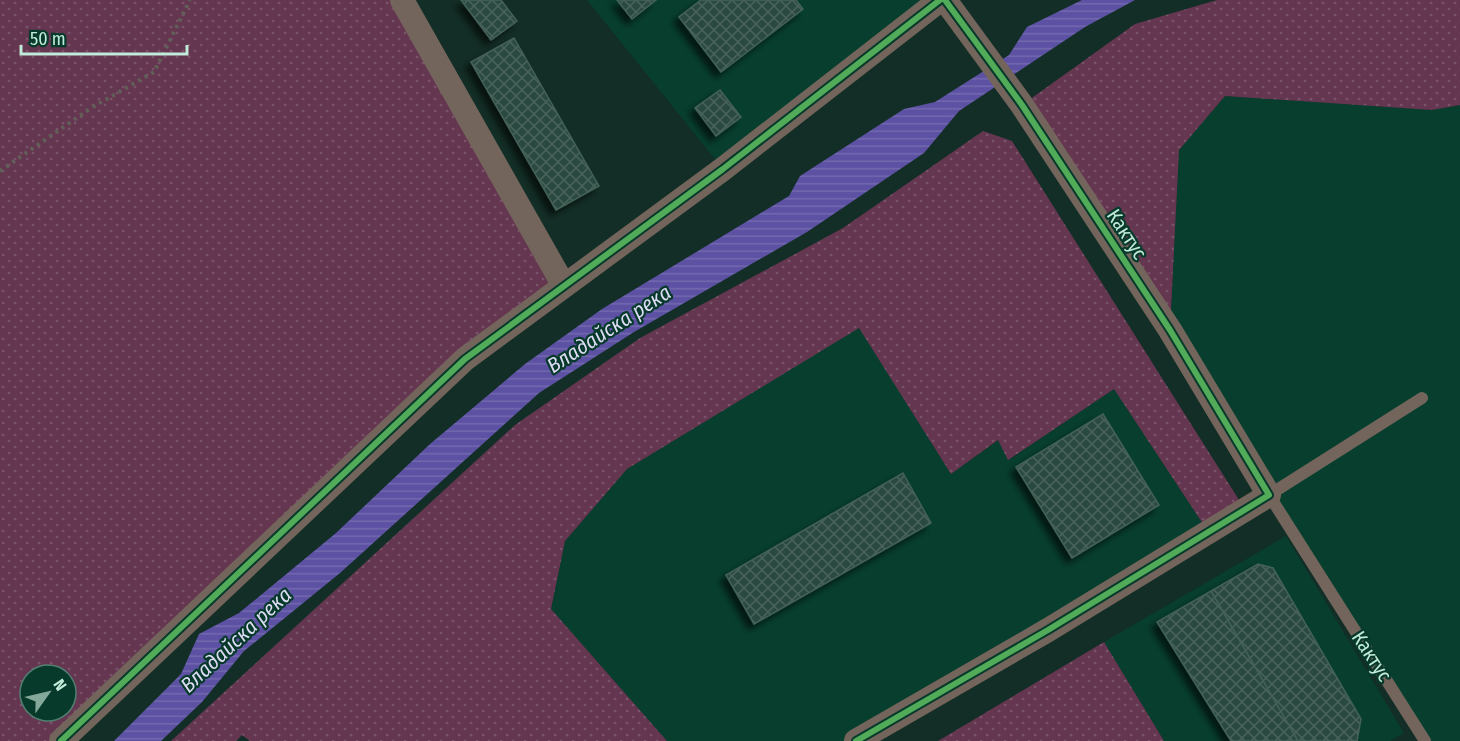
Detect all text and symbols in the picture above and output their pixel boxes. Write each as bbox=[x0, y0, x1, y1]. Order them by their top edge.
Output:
scale bar bbox=[21, 18, 188, 56]
text: 50 m bbox=[30, 28, 66, 50]
street label: Кактус bbox=[1102, 204, 1152, 264]
water label: Владайска река bbox=[542, 279, 676, 379]
water label: Владайска река bbox=[175, 582, 297, 698]
street label: Кактус bbox=[1347, 626, 1397, 686]
north arrow bbox=[18, 663, 78, 723]
text: N bbox=[49, 676, 71, 694]

